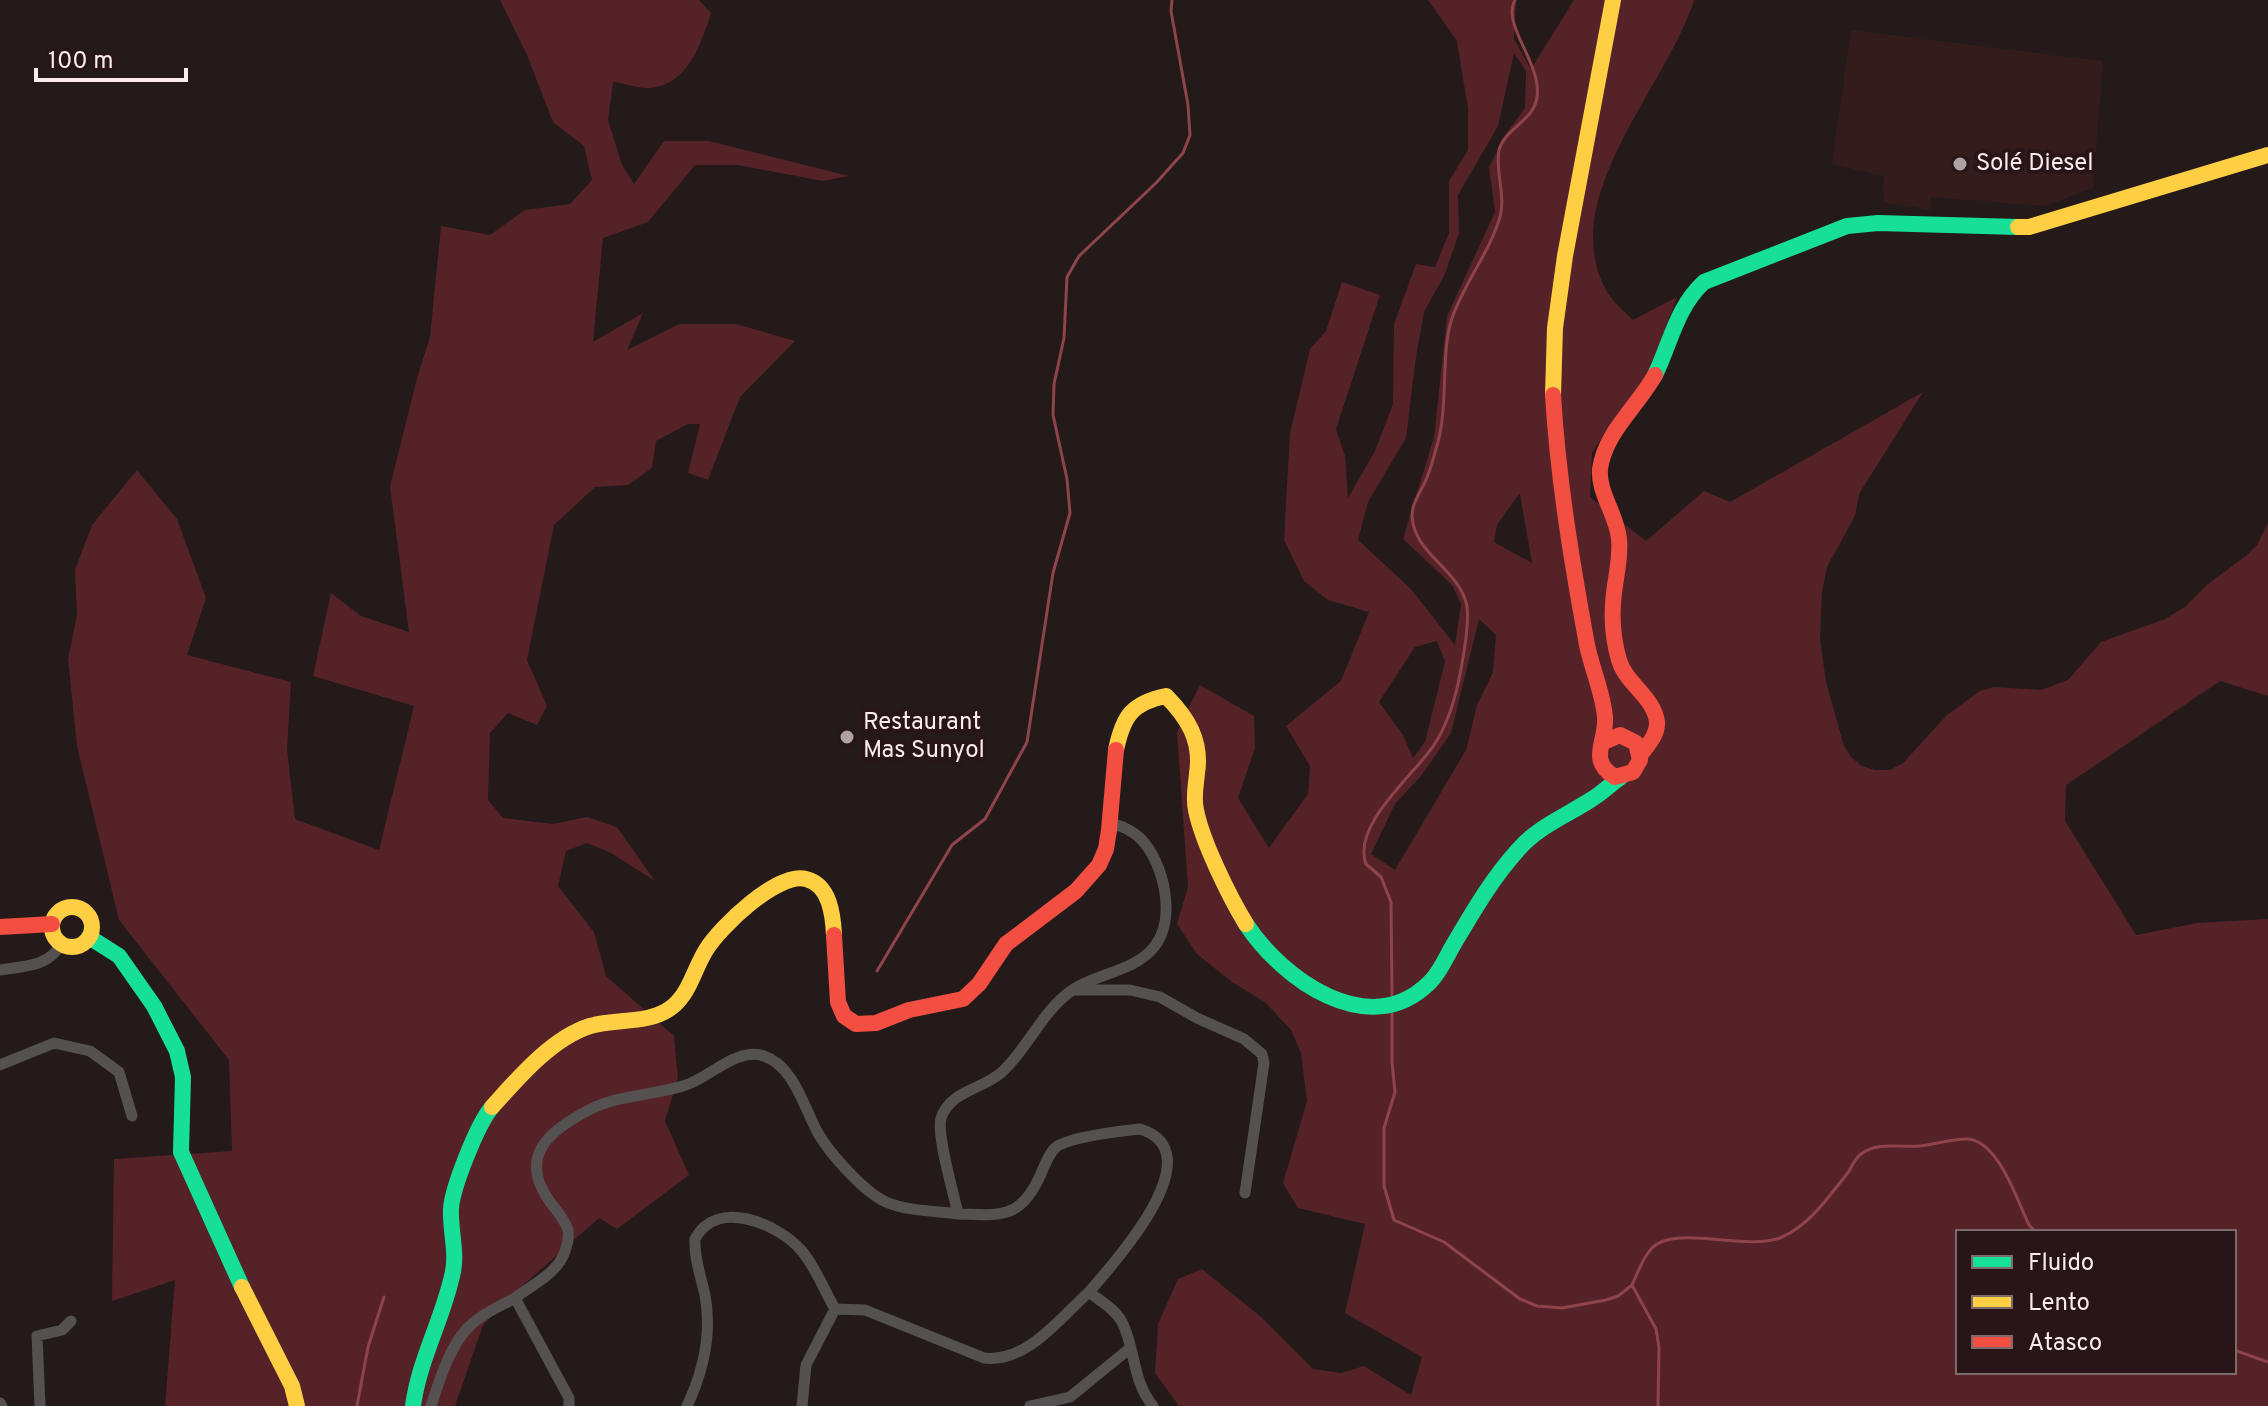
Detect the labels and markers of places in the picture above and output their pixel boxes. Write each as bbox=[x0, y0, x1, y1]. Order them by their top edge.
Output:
place label: Solé Diesel bbox=[1976, 149, 2094, 179]
marker: Solé Diesel bbox=[1951, 155, 1969, 173]
place label: Restaurant Mas Sunyol bbox=[863, 708, 985, 766]
marker: Restaurant Mas Sunyol bbox=[838, 728, 856, 746]

